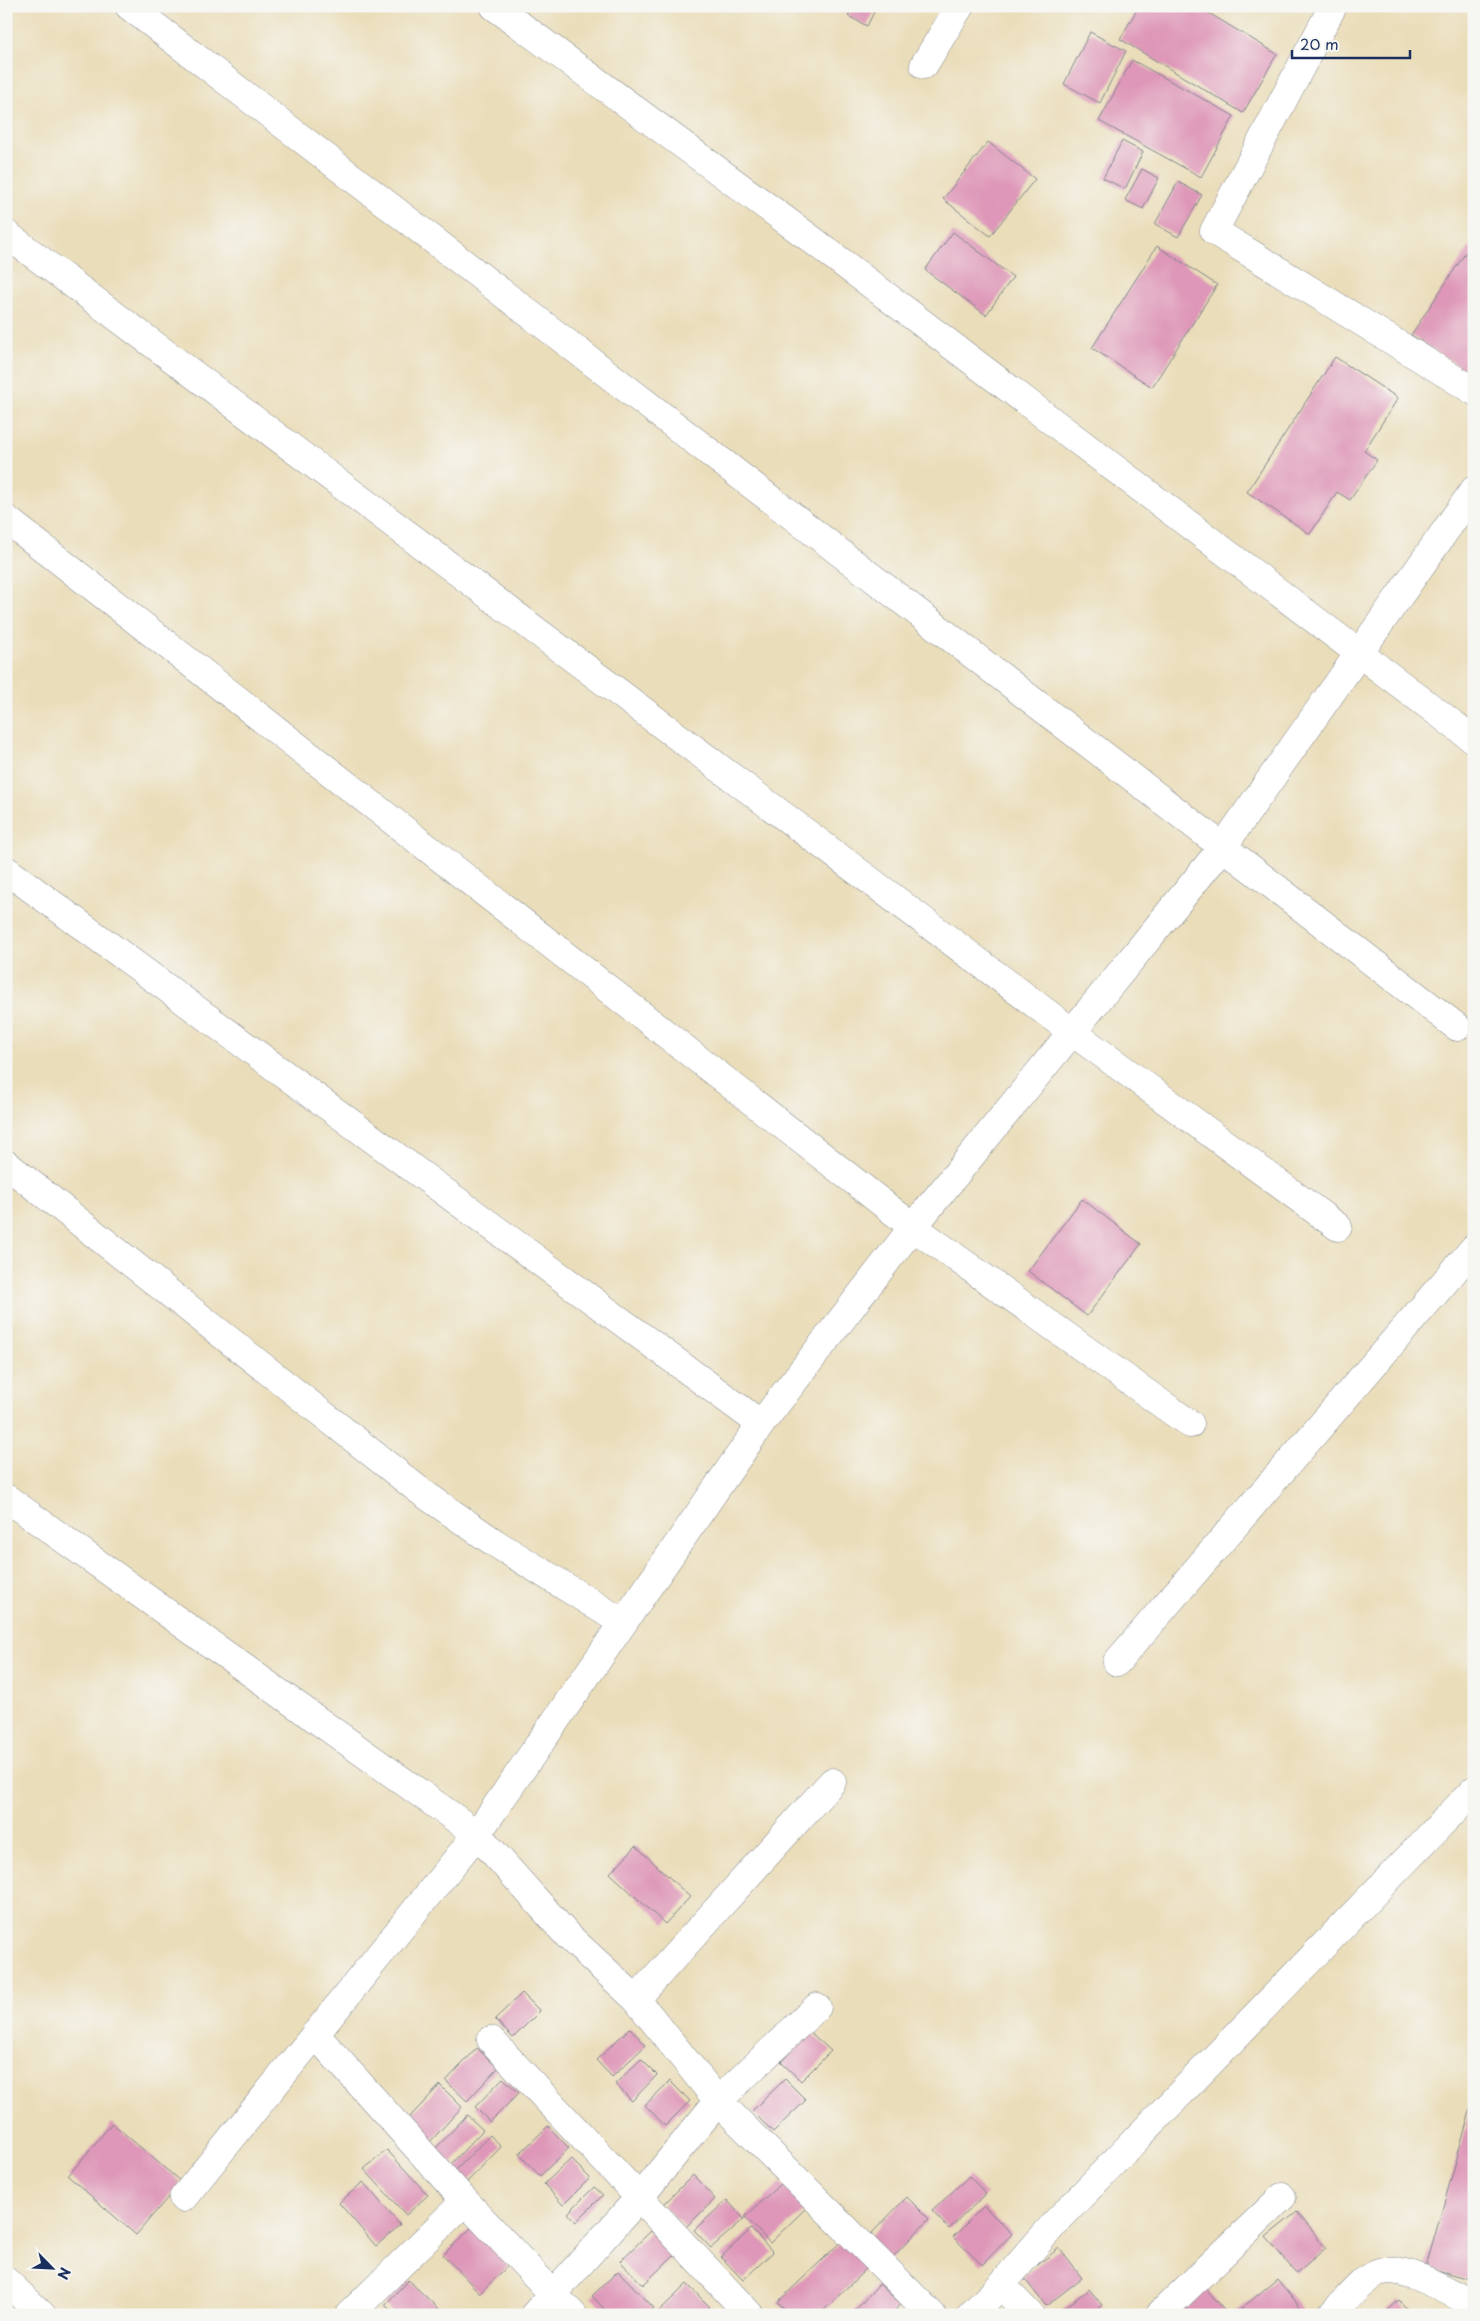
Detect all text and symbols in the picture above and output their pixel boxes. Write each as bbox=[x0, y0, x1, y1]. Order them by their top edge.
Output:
scale bar bbox=[1292, 28, 1410, 60]
text: 20 m bbox=[1300, 32, 1339, 55]
north arrow bbox=[28, 2244, 78, 2294]
text: N bbox=[52, 2264, 76, 2283]

